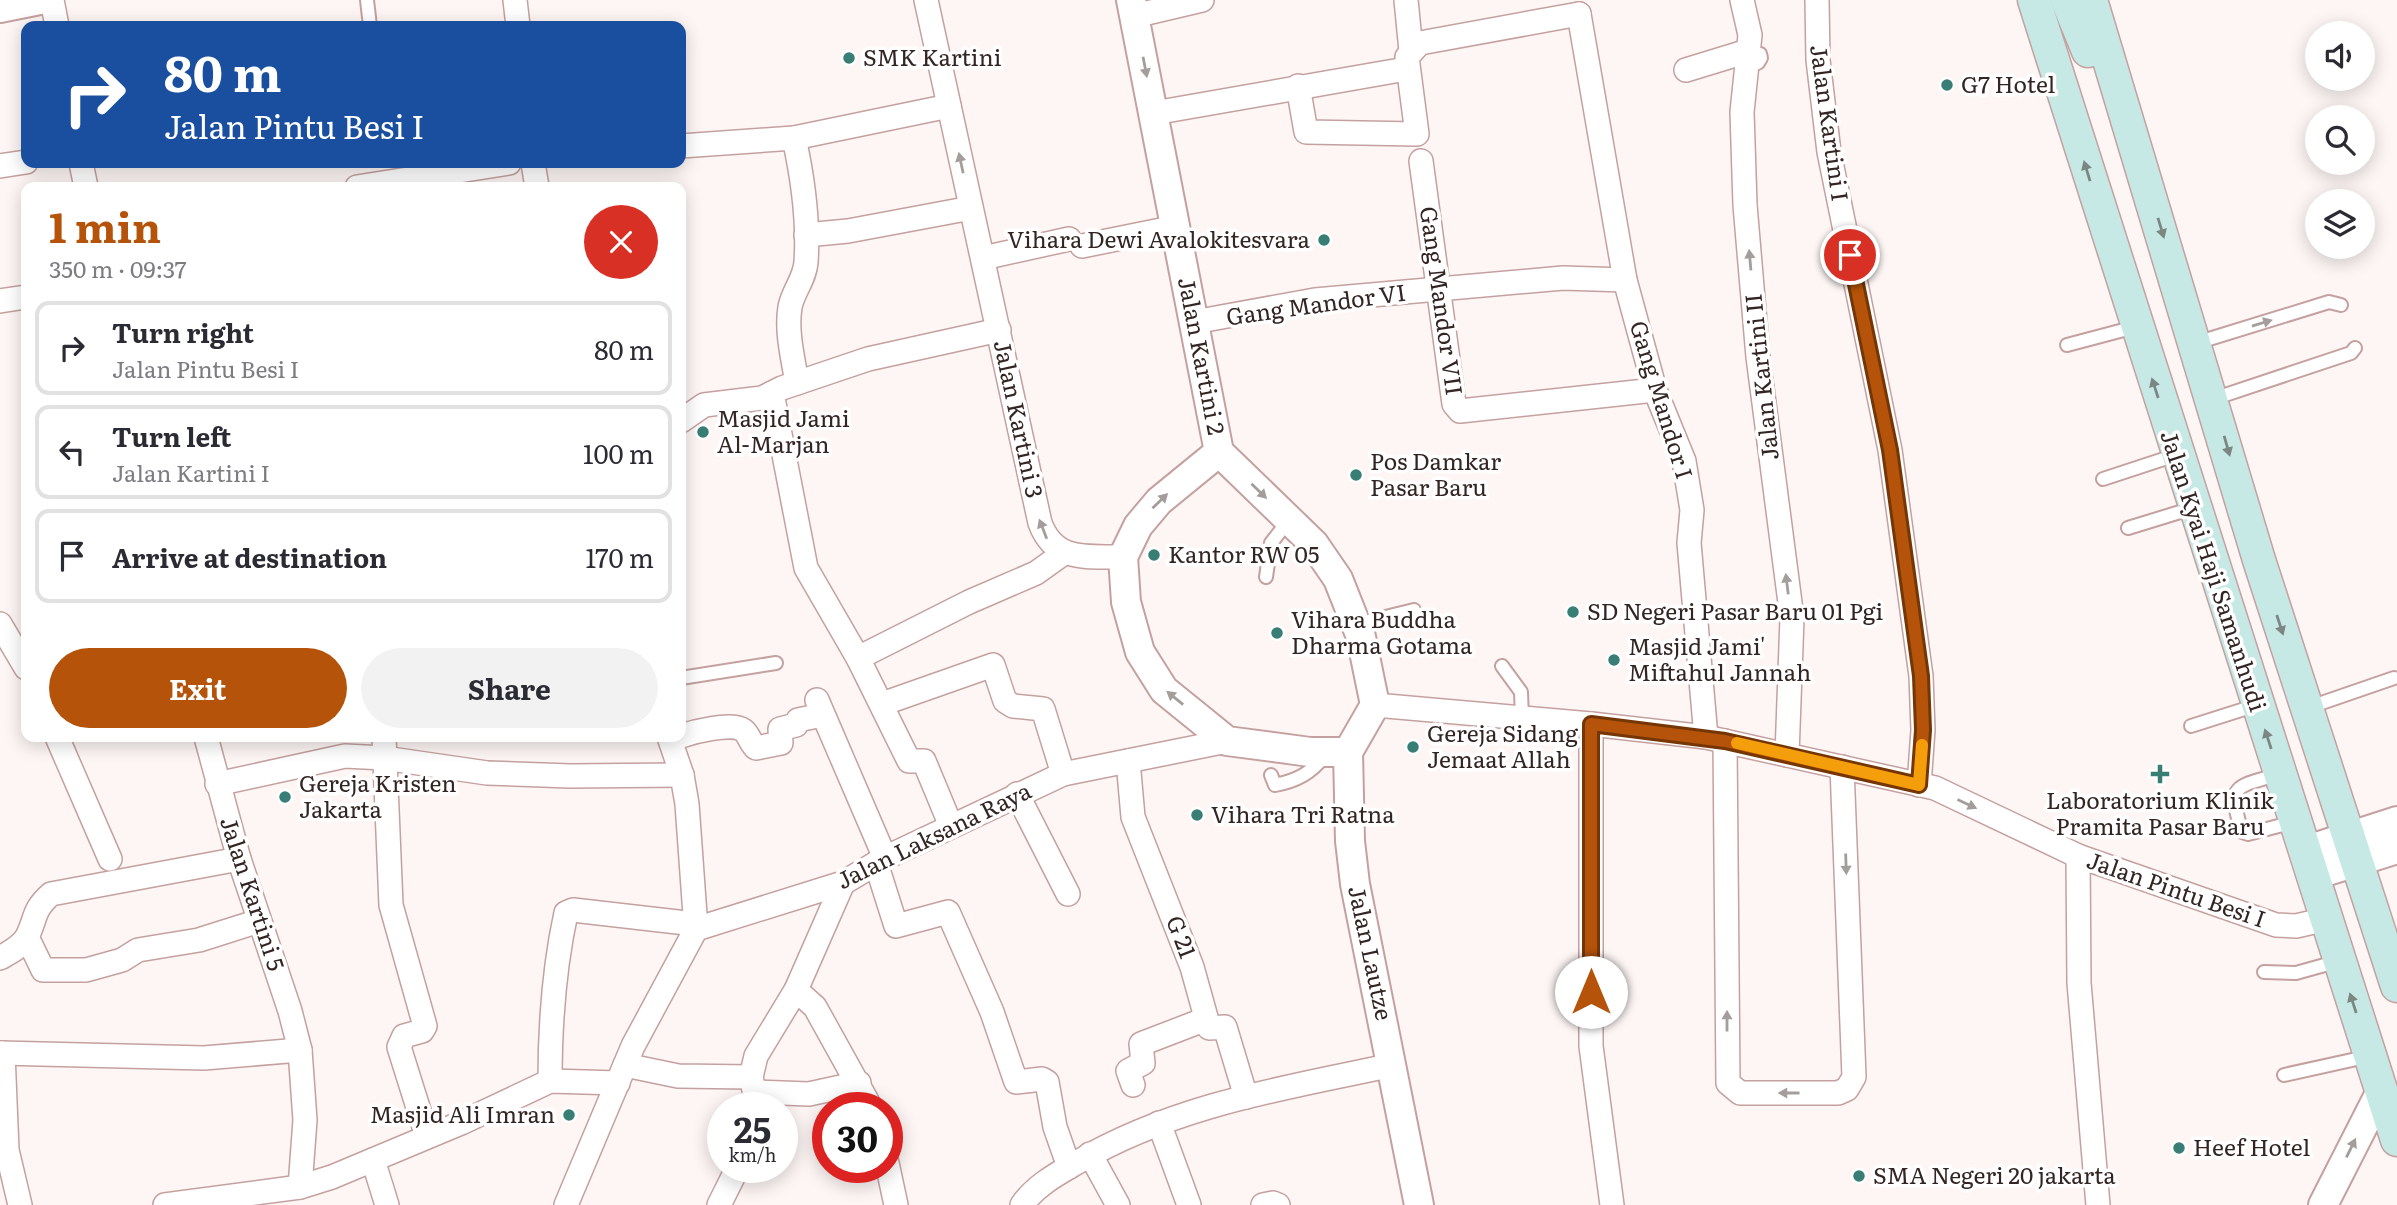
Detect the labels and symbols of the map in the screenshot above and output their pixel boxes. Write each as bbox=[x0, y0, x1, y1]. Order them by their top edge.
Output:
place label: SMK Kartini bbox=[863, 39, 1002, 73]
street label: Jalan Kartini I bbox=[1803, 42, 1859, 203]
marker: SMK Kartini bbox=[841, 50, 857, 66]
one-way arrow bbox=[1139, 56, 1150, 78]
place label: G7 Hotel bbox=[1961, 66, 2056, 100]
marker: G7 Hotel bbox=[1939, 77, 1955, 93]
one-way arrow bbox=[955, 152, 966, 174]
one-way arrow bbox=[2081, 160, 2092, 181]
street label: Gang Mandor VII bbox=[1413, 204, 1473, 397]
one-way arrow bbox=[2157, 218, 2167, 239]
place label: Vihara Dewi Avalokitesvara bbox=[1007, 221, 1311, 255]
pin bbox=[1820, 225, 1880, 285]
marker: Vihara Dewi Avalokitesvara bbox=[1316, 232, 1332, 248]
one-way arrow bbox=[1744, 249, 1755, 271]
street label: Jalan Kartini 2 bbox=[1171, 274, 1235, 437]
street label: Gang Mandor VI bbox=[1224, 274, 1408, 332]
street label: Jalan Kartini II bbox=[1734, 292, 1786, 462]
street label: Gang Mandor I bbox=[1623, 316, 1703, 483]
one-way arrow bbox=[2251, 317, 2272, 327]
street label: Jalan Kartini 3 bbox=[987, 336, 1053, 501]
one-way arrow bbox=[2149, 377, 2160, 398]
place label: Masjid Jami Al-Marjan bbox=[717, 400, 850, 460]
marker: Masjid Jami Al-Marjan bbox=[695, 424, 711, 440]
street label: Jalan Kyai Haji Samanhudi bbox=[2153, 425, 2277, 716]
one-way arrow bbox=[2222, 436, 2232, 457]
place label: Pos Damkar Pasar Baru bbox=[1370, 443, 1501, 503]
marker: Pos Damkar Pasar Baru bbox=[1348, 467, 1364, 483]
one-way arrow bbox=[1250, 482, 1267, 498]
one-way arrow bbox=[1152, 493, 1169, 510]
one-way arrow bbox=[1038, 518, 1049, 539]
place label: Kantor RW 05 bbox=[1168, 536, 1319, 570]
marker: Kantor RW 05 bbox=[1146, 547, 1162, 563]
one-way arrow bbox=[1782, 573, 1793, 595]
place label: SD Negeri Pasar Baru 01 Pgi bbox=[1587, 593, 1884, 627]
place label: Vihara Buddha Dharma Gotama bbox=[1291, 601, 1473, 661]
marker: SD Negeri Pasar Baru 01 Pgi bbox=[1565, 604, 1581, 620]
one-way arrow bbox=[2275, 615, 2286, 636]
marker: Vihara Buddha Dharma Gotama bbox=[1269, 625, 1285, 641]
place label: Masjid Jami' Miftahul Jannah bbox=[1628, 628, 1811, 688]
marker: Masjid Jami' Miftahul Jannah bbox=[1606, 652, 1622, 668]
one-way arrow bbox=[1166, 691, 1183, 706]
place label: Gereja Sidang Jemaat Allah bbox=[1427, 715, 1578, 775]
one-way arrow bbox=[2262, 729, 2272, 750]
marker: Gereja Sidang Jemaat Allah bbox=[1405, 739, 1421, 755]
marker: Laboratorium Klinik Pramita Pasar Baru bbox=[2150, 764, 2170, 784]
place label: Gereja Kristen Jakarta bbox=[299, 765, 456, 825]
street label: Jalan Laksana Raya bbox=[830, 772, 1037, 896]
place label: Laboratorium Klinik Pramita Pasar Baru bbox=[2046, 782, 2275, 842]
marker: Gereja Kristen Jakarta bbox=[277, 789, 293, 805]
place label: Vihara Tri Ratna bbox=[1211, 796, 1395, 830]
one-way arrow bbox=[1957, 798, 1977, 809]
marker: Vihara Tri Ratna bbox=[1189, 807, 1205, 823]
street label: Jalan Kartini 5 bbox=[213, 812, 295, 975]
street label: Jalan Pintu Besi I bbox=[2083, 842, 2271, 935]
one-way arrow bbox=[1840, 853, 1851, 875]
street label: Jalan Lautze bbox=[1341, 882, 1403, 1023]
street label: G 21 bbox=[1159, 910, 1206, 962]
position arrow bbox=[1554, 955, 1628, 1029]
one-way arrow bbox=[2347, 992, 2357, 1013]
one-way arrow bbox=[1721, 1010, 1733, 1032]
one-way arrow bbox=[1778, 1087, 1800, 1099]
speed limit sign: 30 bbox=[812, 1092, 903, 1183]
place label: Masjid Ali Imran bbox=[370, 1096, 555, 1130]
marker: Masjid Ali Imran bbox=[561, 1107, 577, 1123]
place label: Heef Hotel bbox=[2193, 1129, 2310, 1163]
one-way arrow bbox=[2346, 1138, 2357, 1158]
marker: Heef Hotel bbox=[2171, 1140, 2187, 1156]
place label: SMA Negeri 20 jakarta bbox=[1873, 1157, 2116, 1191]
marker: SMA Negeri 20 jakarta bbox=[1851, 1168, 1867, 1184]

